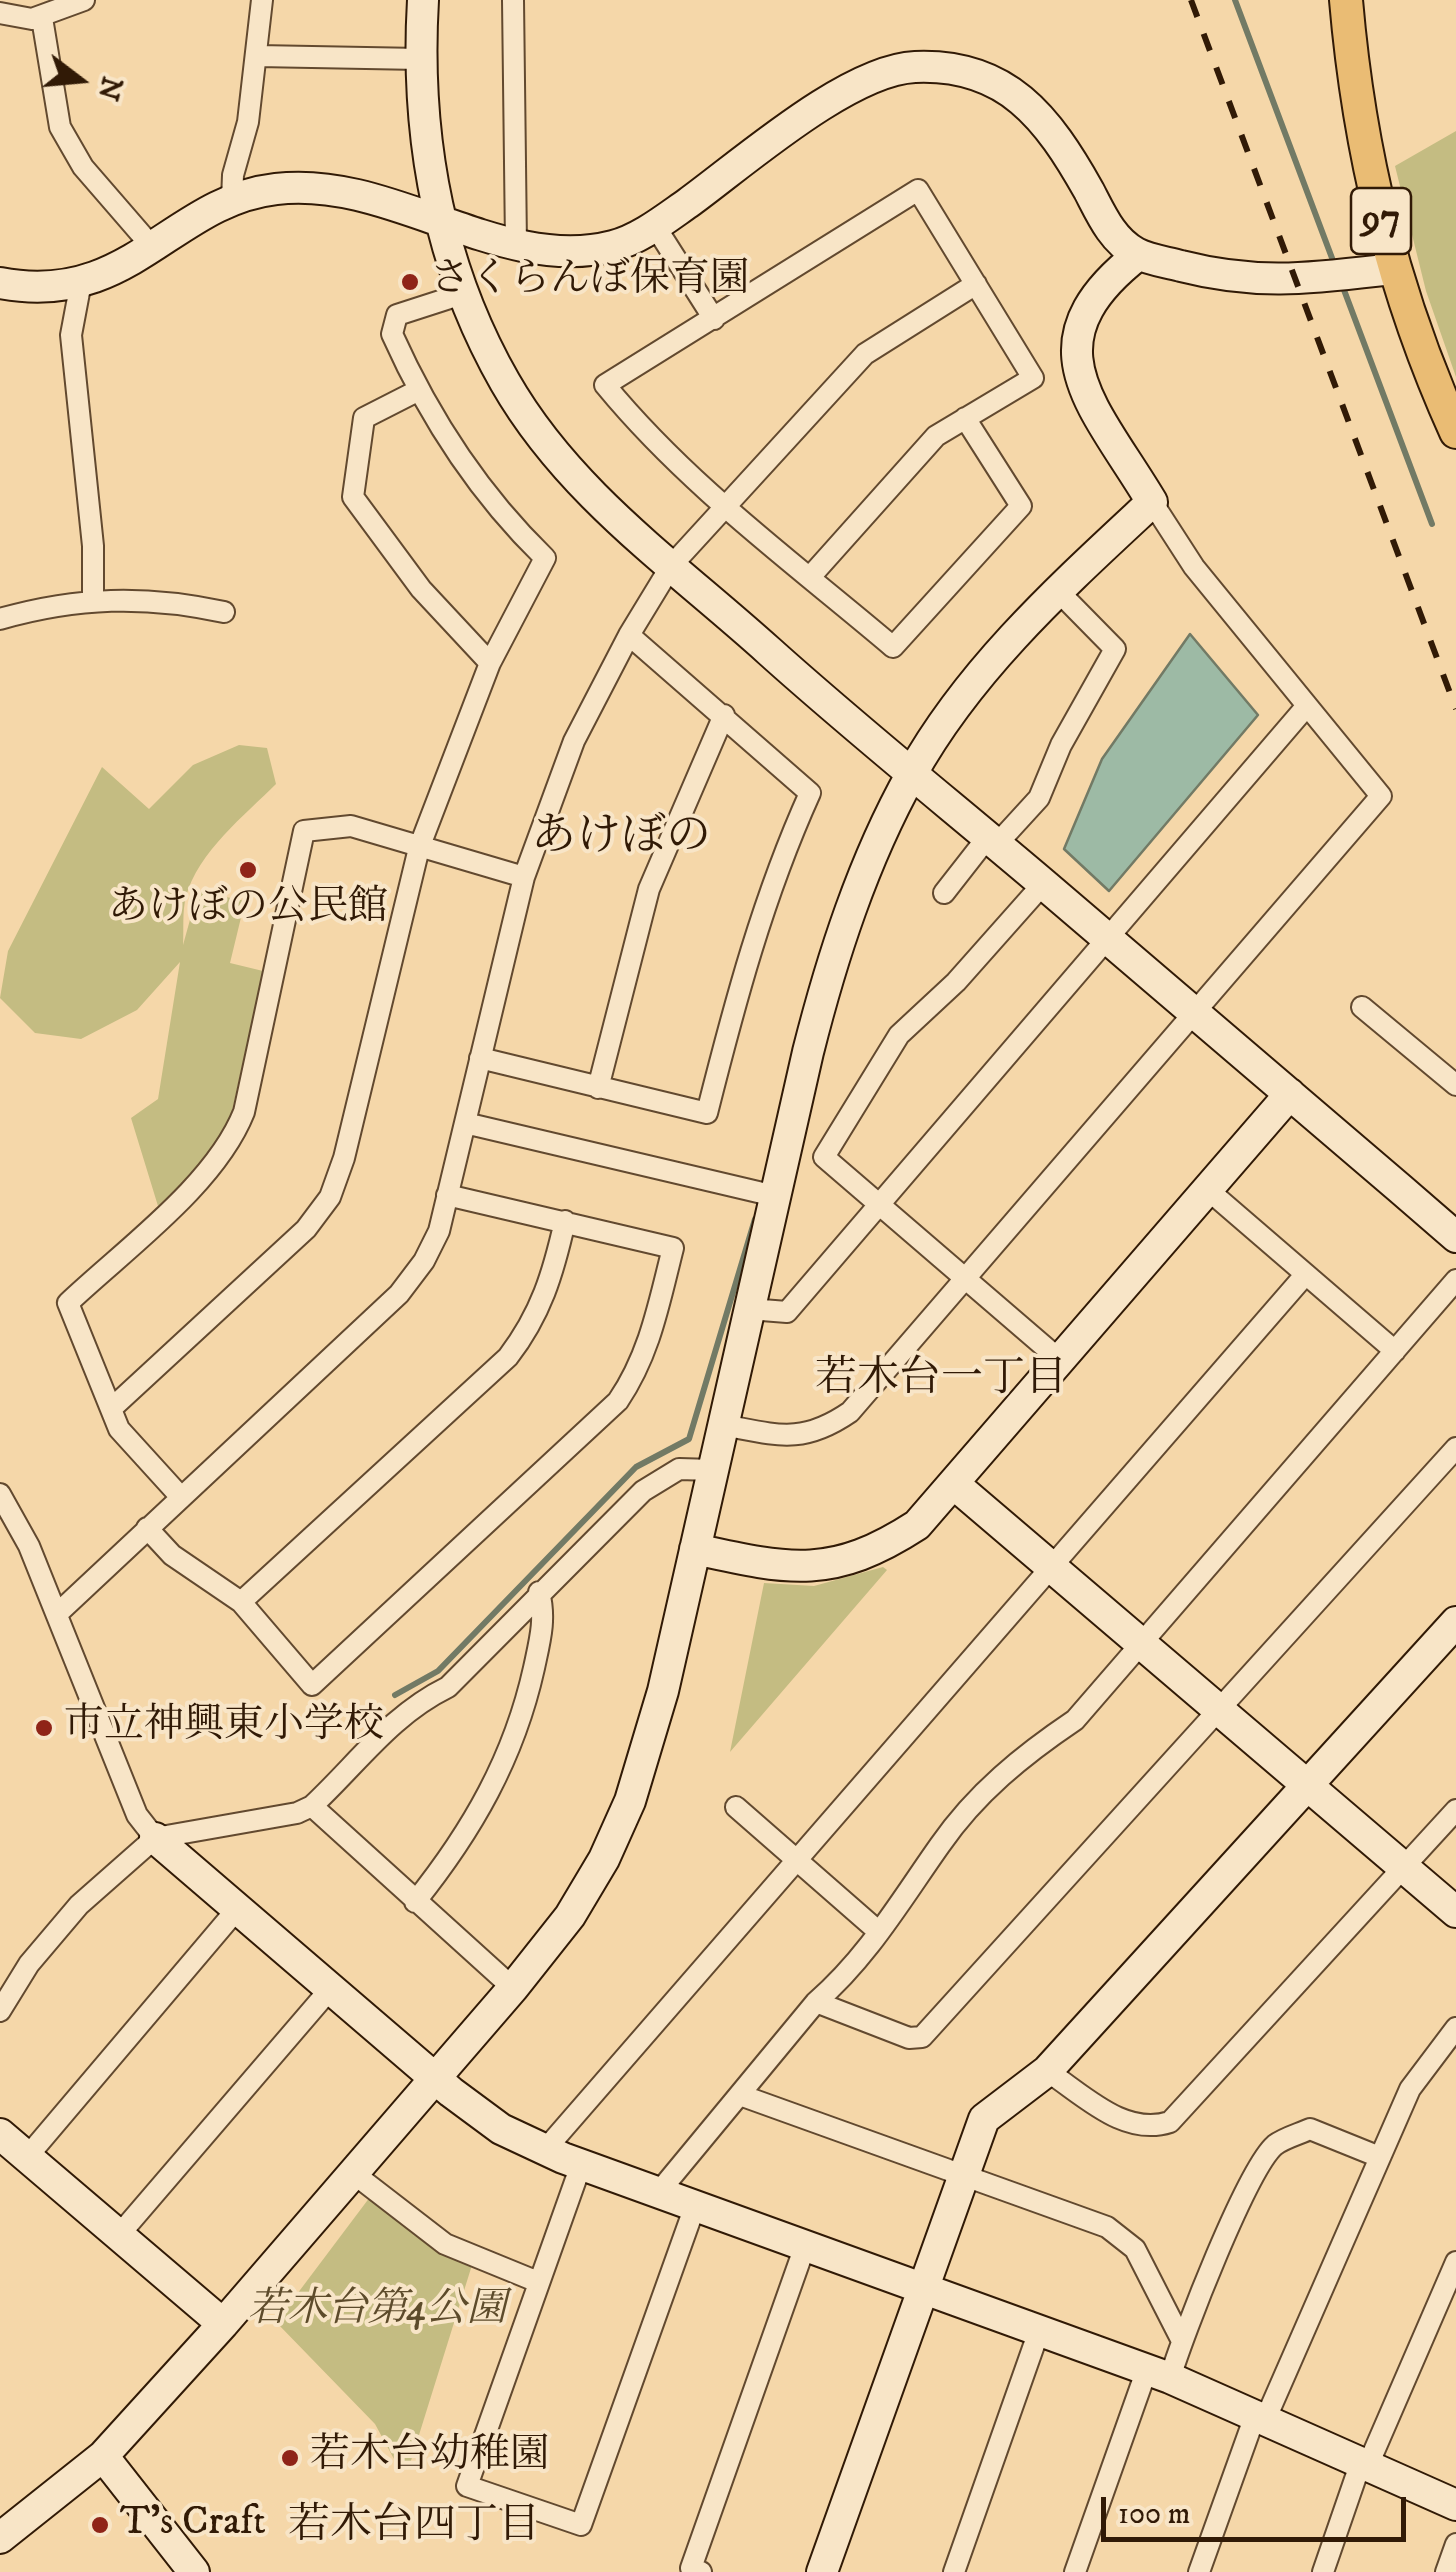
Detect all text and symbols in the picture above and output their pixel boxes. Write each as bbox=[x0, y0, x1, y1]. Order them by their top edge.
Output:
north arrow bbox=[30, 30, 130, 130]
text: N bbox=[89, 73, 129, 104]
road number: 97 bbox=[1351, 188, 1411, 254]
place label: さくらんぼ保育園 bbox=[430, 258, 750, 306]
marker: さくらんぼ保育園 bbox=[399, 271, 421, 293]
district label: あけぼの bbox=[531, 813, 711, 867]
marker: あけぼの公民館 bbox=[237, 859, 259, 881]
place label: あけぼの公民館 bbox=[108, 886, 388, 934]
district label: 若木台一丁目 bbox=[815, 1356, 1067, 1406]
place label: 市立神興東小学校 bbox=[64, 1704, 384, 1752]
marker: 市立神興東小学校 bbox=[33, 1717, 55, 1739]
park label: 若木台第4公園 bbox=[248, 2288, 506, 2336]
place label: 若木台幼稚園 bbox=[310, 2434, 550, 2482]
marker: 若木台幼稚園 bbox=[279, 2447, 301, 2469]
scale bar bbox=[1106, 2477, 1411, 2539]
text: 100 m bbox=[1118, 2496, 1190, 2533]
place label: T's Craft bbox=[120, 2501, 266, 2549]
district label: 若木台四丁目 bbox=[288, 2503, 540, 2553]
marker: T's Craft bbox=[89, 2514, 111, 2536]

